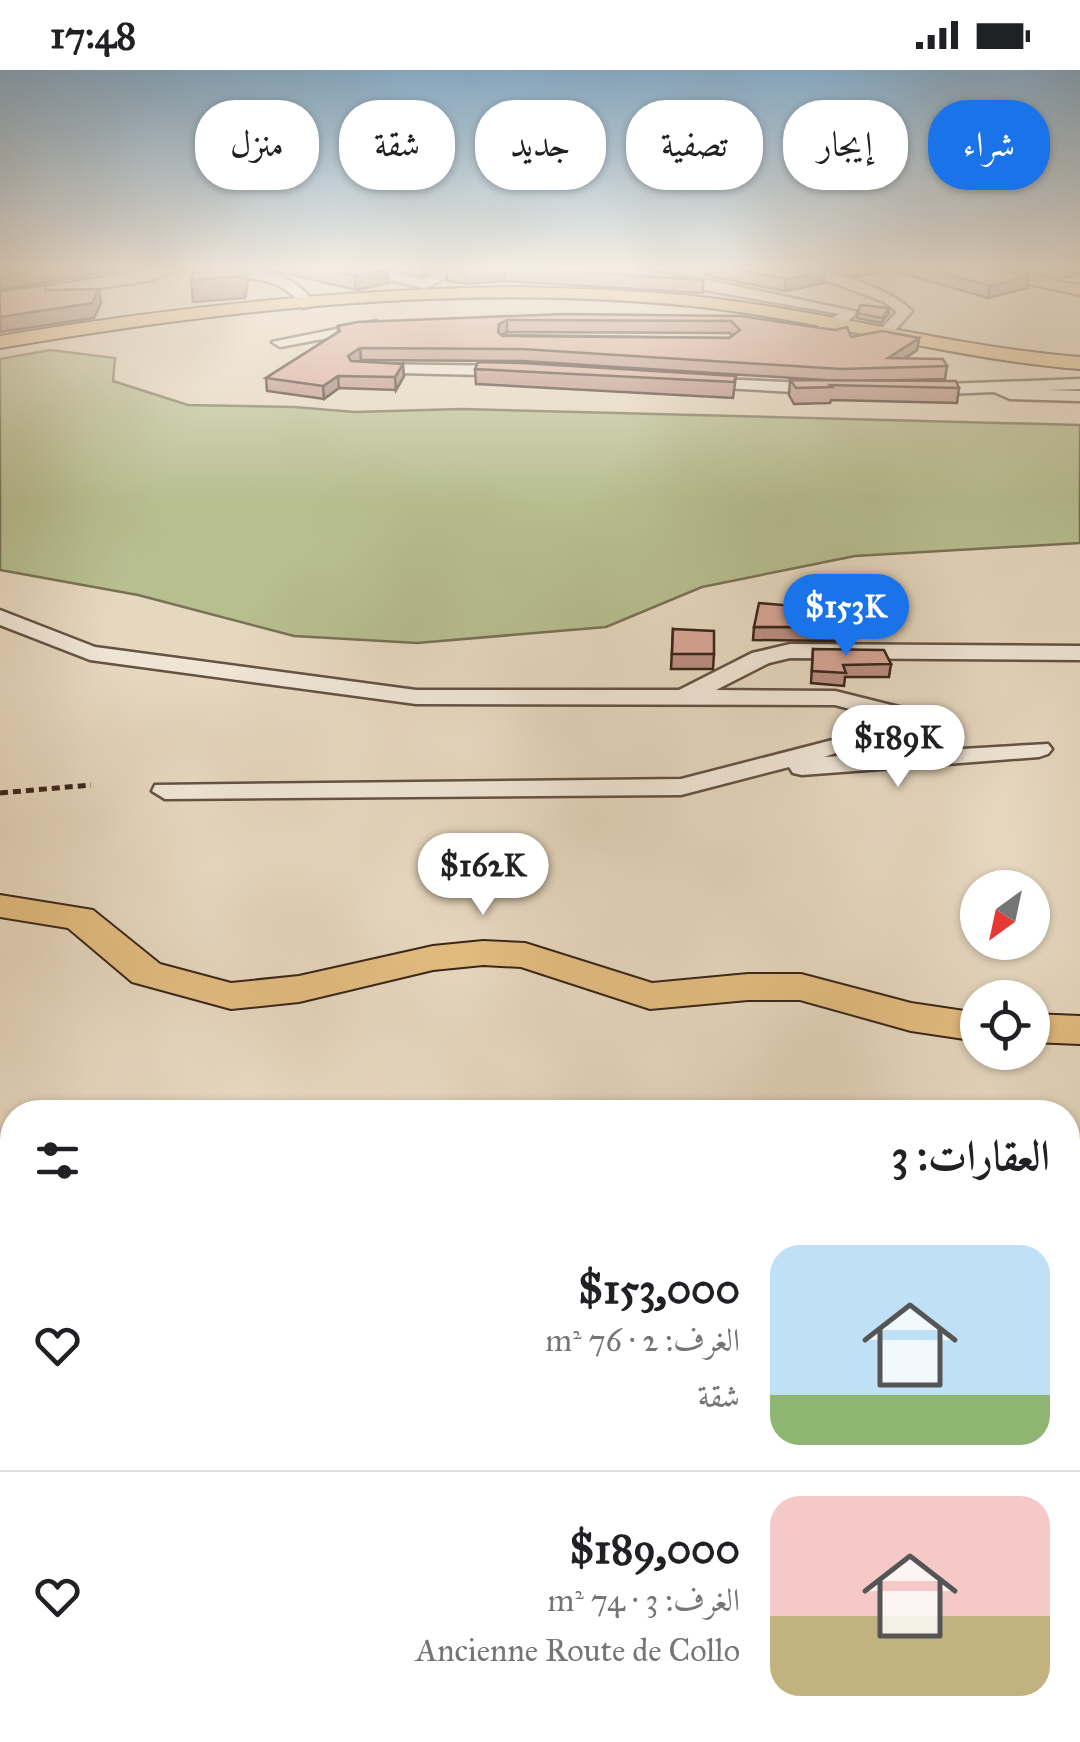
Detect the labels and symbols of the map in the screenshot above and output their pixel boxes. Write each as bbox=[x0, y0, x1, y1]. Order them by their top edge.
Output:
pin: $153K bbox=[776, 574, 916, 659]
pin: $189K bbox=[828, 705, 968, 790]
pin: $162K bbox=[413, 833, 553, 918]
north arrow bbox=[960, 870, 1050, 960]

